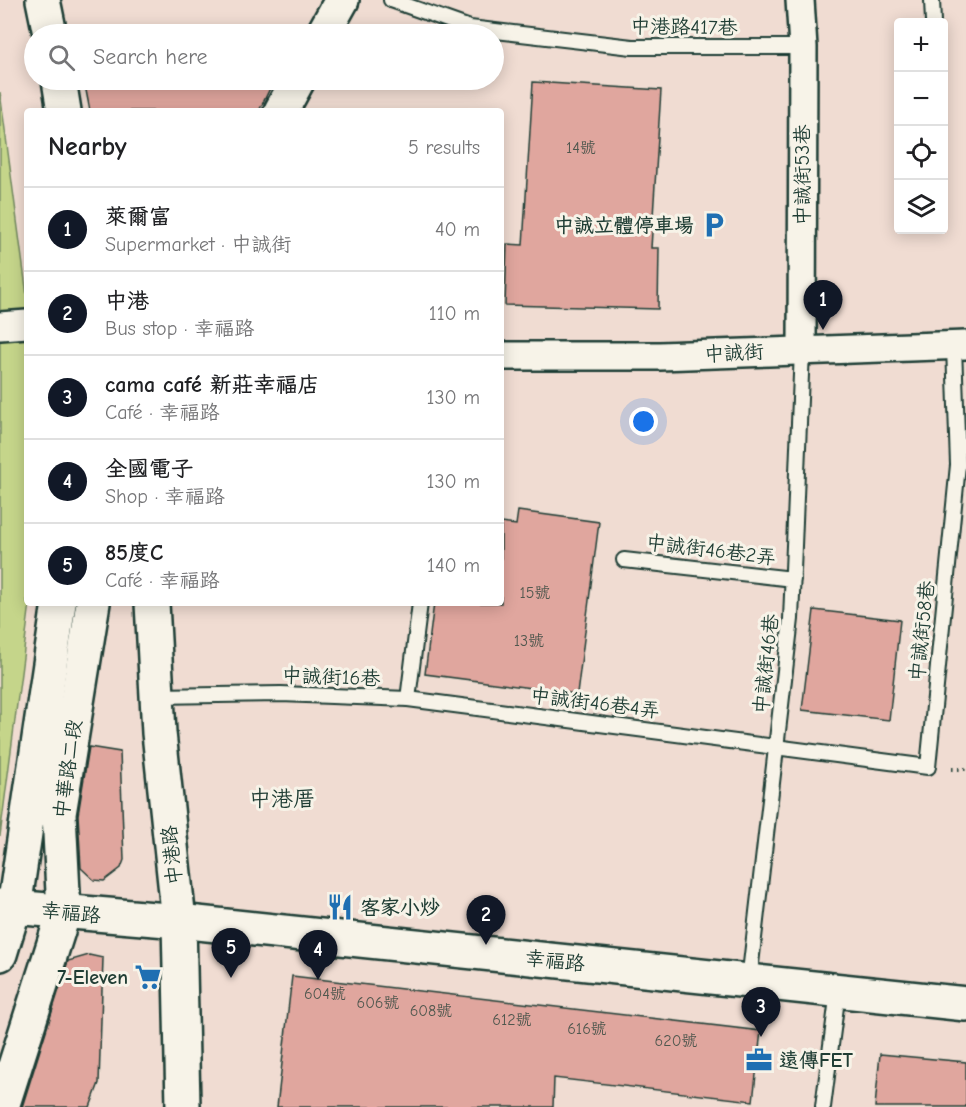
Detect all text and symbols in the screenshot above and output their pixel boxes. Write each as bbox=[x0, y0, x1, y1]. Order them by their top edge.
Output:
street label: 中港路417巷 bbox=[630, 15, 739, 39]
map controls bbox=[894, 18, 948, 234]
button: + bbox=[894, 18, 948, 72]
search box bbox=[24, 24, 504, 90]
icon: search bbox=[45, 41, 78, 74]
text: Search here bbox=[93, 44, 208, 70]
button: − bbox=[894, 72, 948, 126]
street label: 中誠街53巷 bbox=[791, 124, 814, 225]
button: locate bbox=[894, 126, 948, 180]
text: Nearby bbox=[48, 132, 127, 162]
text: 5 results bbox=[408, 136, 480, 159]
house number: 14號 bbox=[566, 139, 596, 157]
button: layers bbox=[894, 180, 948, 234]
text: 萊爾富 bbox=[105, 204, 171, 230]
parking icon: 中誠立體停車場 bbox=[699, 210, 729, 240]
place label: 中誠立體停車場 bbox=[554, 214, 694, 237]
text: 1 bbox=[64, 218, 71, 241]
text: 40 m bbox=[435, 218, 480, 241]
text: Supermarket · 中誠街 bbox=[105, 233, 292, 256]
pin: 1 bbox=[804, 280, 842, 330]
text: 中港 bbox=[105, 288, 149, 314]
text: 2 bbox=[63, 302, 72, 325]
text: 110 m bbox=[429, 302, 480, 325]
text: Bus stop · 幸福路 bbox=[105, 317, 254, 340]
street label: 中誠街 bbox=[703, 340, 765, 366]
text: cama café 新莊幸福店 bbox=[105, 372, 320, 398]
text: 3 bbox=[63, 386, 72, 409]
text: 130 m bbox=[427, 386, 480, 409]
text: Café · 幸福路 bbox=[105, 401, 219, 424]
your location bbox=[629, 407, 658, 436]
text: 全國電子 bbox=[105, 456, 193, 482]
text: 4 bbox=[63, 470, 72, 493]
text: 130 m bbox=[427, 470, 480, 493]
text: Shop · 幸福路 bbox=[105, 485, 225, 508]
street label: 中誠街46巷2弄 bbox=[645, 531, 777, 569]
text: 85度C bbox=[105, 540, 163, 566]
text: 5 bbox=[62, 554, 73, 577]
text: 140 m bbox=[427, 554, 480, 577]
text: Café · 幸福路 bbox=[105, 569, 219, 592]
street label: 中誠街58巷 bbox=[905, 579, 939, 682]
house number: 15號 bbox=[519, 584, 551, 602]
street label: 中誠街46巷 bbox=[749, 612, 783, 715]
house number: 13號 bbox=[514, 632, 544, 650]
street label: 中誠街16巷 bbox=[281, 664, 382, 690]
street label: 中誠街46巷4弄 bbox=[529, 684, 661, 722]
street label: 中華路二段 bbox=[50, 718, 86, 820]
district label: 中港厝 bbox=[249, 786, 315, 812]
street label: 中港路 bbox=[157, 823, 187, 886]
restaurant icon: 客家小炒 bbox=[325, 892, 355, 922]
place label: 客家小炒 bbox=[360, 896, 440, 919]
pin: 2 bbox=[466, 896, 506, 945]
street label: 幸福路 bbox=[40, 898, 103, 928]
pin: 5 bbox=[212, 928, 250, 978]
pin: 4 bbox=[298, 930, 338, 980]
street label: 幸福路 bbox=[524, 946, 587, 976]
supermarket icon: 7-Eleven bbox=[133, 962, 163, 992]
place label: 7-Eleven bbox=[57, 966, 128, 989]
house number: 604號 bbox=[304, 985, 346, 1003]
pin: 3 bbox=[742, 988, 780, 1037]
house number: 606號 bbox=[356, 994, 400, 1012]
house number: 608號 bbox=[410, 1002, 452, 1020]
house number: 612號 bbox=[492, 1011, 532, 1029]
house number: 616號 bbox=[567, 1020, 607, 1038]
house number: 620號 bbox=[655, 1032, 697, 1050]
office icon: 遠傳FET bbox=[744, 1045, 774, 1075]
place label: 遠傳FET bbox=[779, 1049, 853, 1072]

